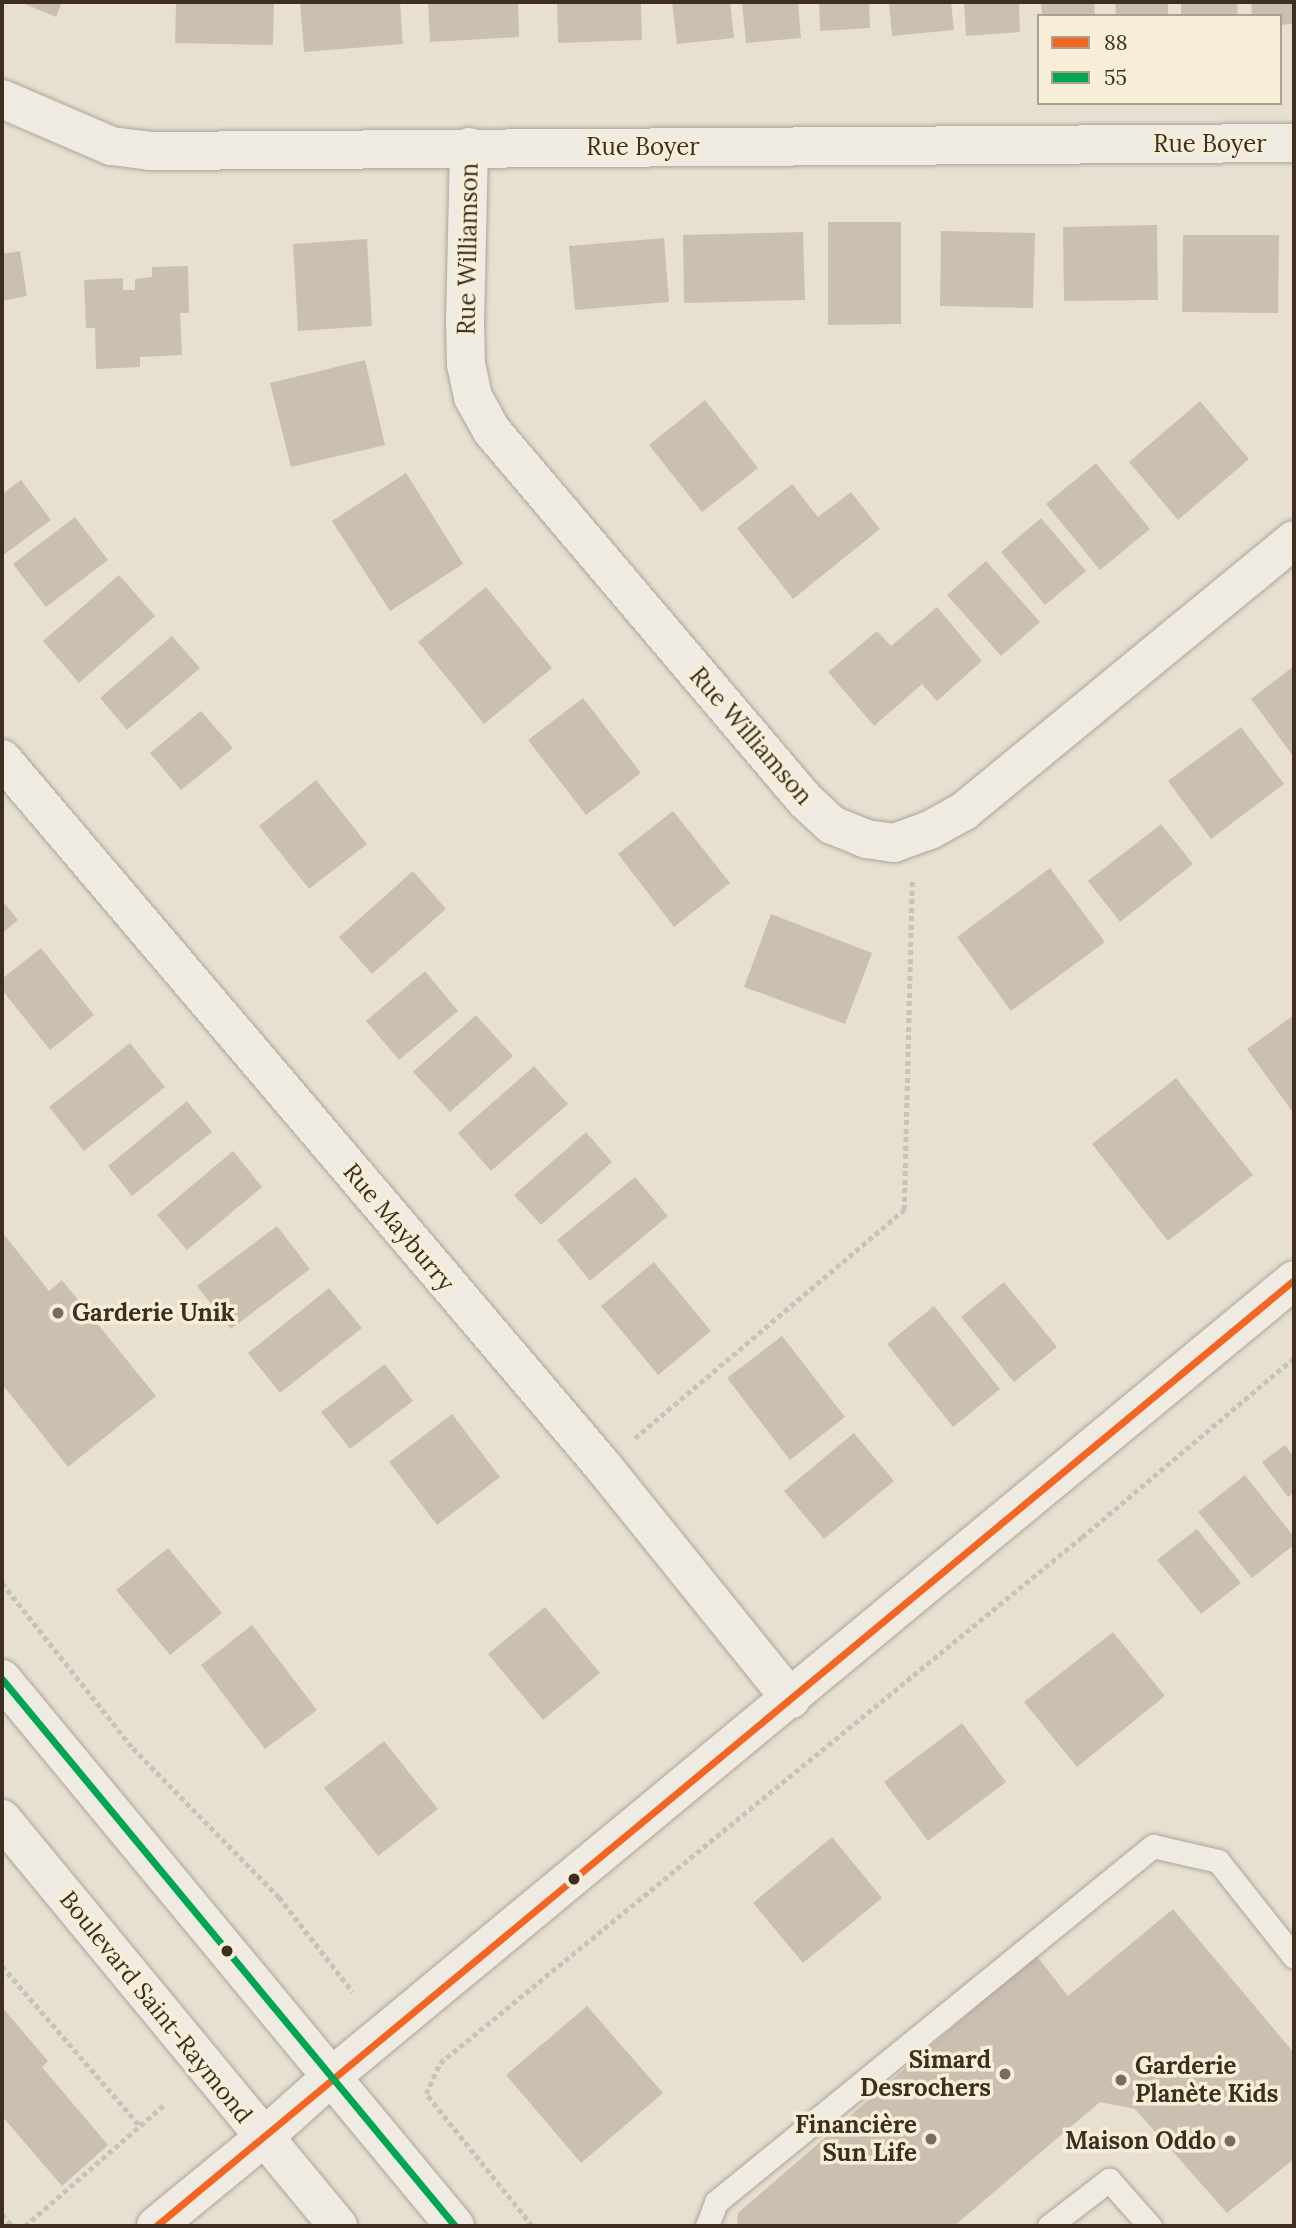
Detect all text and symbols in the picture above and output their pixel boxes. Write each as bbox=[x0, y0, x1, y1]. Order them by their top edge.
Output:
legend bbox=[1037, 14, 1282, 105]
text: 88 bbox=[1104, 29, 1128, 56]
text: 55 bbox=[1104, 64, 1127, 91]
street label: Rue Boyer bbox=[1153, 130, 1267, 158]
street label: Rue Boyer bbox=[586, 133, 700, 161]
street label: Rue Williamson bbox=[452, 163, 484, 335]
street label: Rue Williamson bbox=[684, 662, 818, 810]
street label: Rue Mayburry bbox=[337, 1157, 461, 1297]
place label: Garderie Unik bbox=[72, 1299, 235, 1327]
marker: Garderie Unik bbox=[50, 1305, 66, 1321]
unlabelled marker bbox=[567, 1872, 581, 1886]
street label: Boulevard Saint-Raymond bbox=[54, 1885, 258, 2129]
unlabelled marker bbox=[220, 1944, 234, 1958]
place label: Simard Desrochers bbox=[860, 2046, 991, 2102]
place label: Garderie Planète Kids bbox=[1135, 2052, 1278, 2108]
marker: Simard Desrochers bbox=[997, 2066, 1013, 2082]
marker: Garderie Planète Kids bbox=[1113, 2072, 1129, 2088]
place label: Financière Sun Life bbox=[795, 2111, 917, 2167]
place label: Maison Oddo bbox=[1065, 2127, 1216, 2155]
marker: Financière Sun Life bbox=[923, 2131, 939, 2147]
marker: Maison Oddo bbox=[1222, 2133, 1238, 2149]

